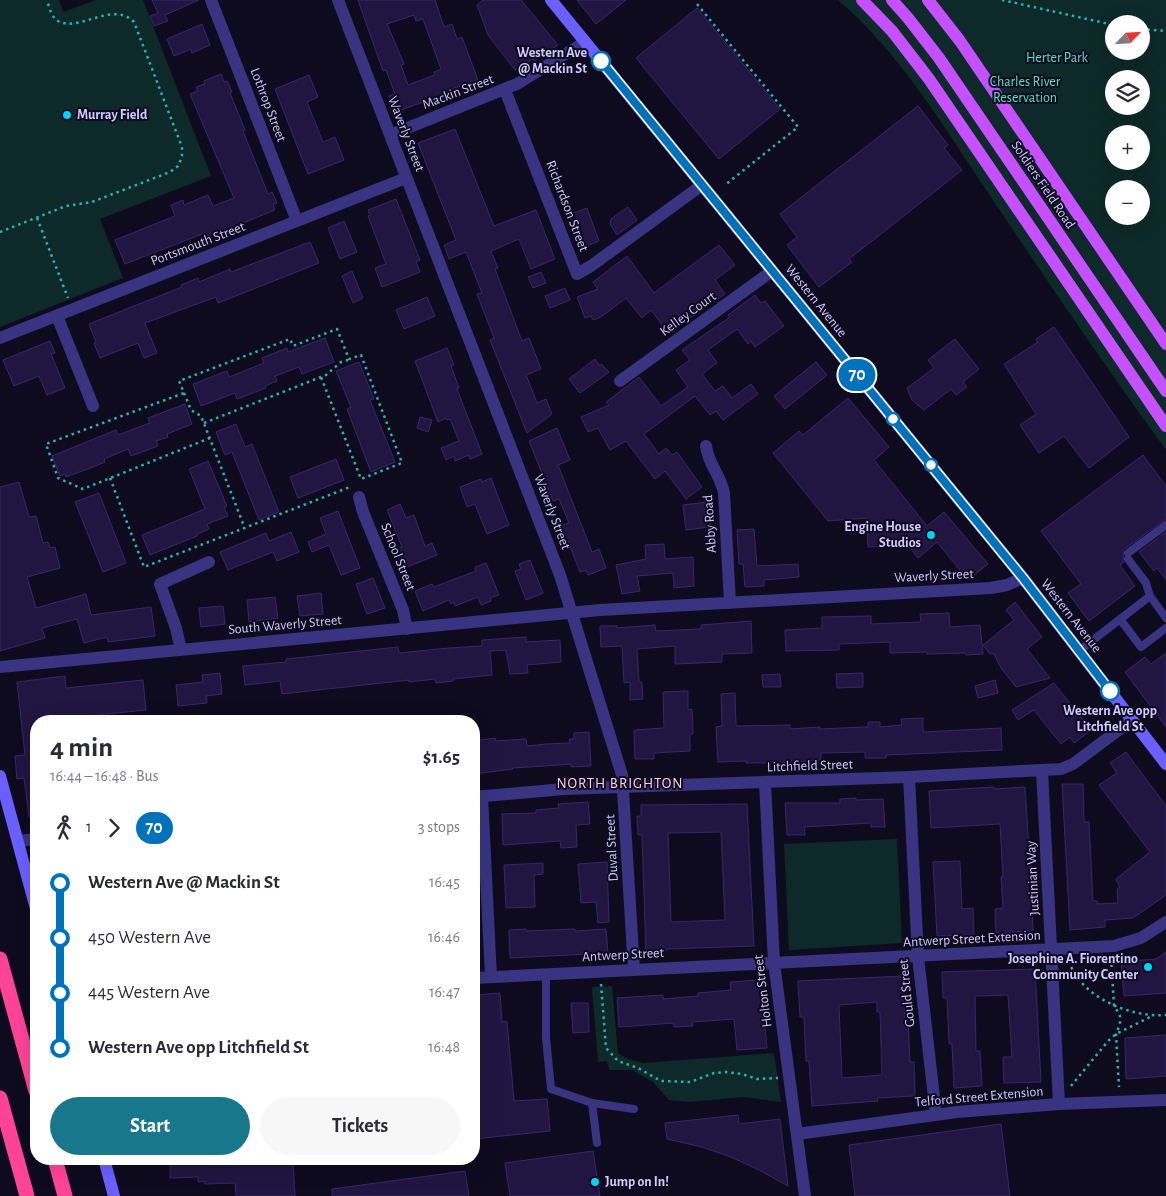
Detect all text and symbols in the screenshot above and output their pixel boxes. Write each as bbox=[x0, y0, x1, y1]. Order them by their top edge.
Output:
north arrow bbox=[1105, 15, 1150, 60]
map controls bbox=[1105, 15, 1150, 225]
place label: Western Ave @ Mackin St bbox=[517, 46, 587, 76]
marker: Western Ave @ Mackin St bbox=[591, 51, 611, 71]
park label: Herter Park bbox=[1026, 51, 1089, 65]
street label: Lothrop Street bbox=[248, 66, 289, 144]
button: layers bbox=[1105, 70, 1150, 115]
street label: Mackin Street bbox=[420, 72, 496, 112]
park label: Charles River Reservation bbox=[990, 75, 1061, 105]
street label: Waverly Street bbox=[385, 94, 427, 174]
place label: Murray Field bbox=[77, 108, 148, 122]
marker: Murray Field bbox=[61, 109, 73, 121]
button: + bbox=[1105, 125, 1150, 170]
street label: Soldiers Field Road bbox=[1009, 139, 1077, 231]
street label: Richardson Street bbox=[543, 159, 591, 254]
button: − bbox=[1105, 180, 1150, 225]
street label: Portsmouth Street bbox=[149, 219, 248, 268]
street label: Western Avenue bbox=[783, 262, 849, 340]
street label: Kelley Court bbox=[657, 289, 719, 339]
line badge: 70 bbox=[834, 359, 880, 391]
text: 70 bbox=[848, 366, 866, 384]
unlabelled marker bbox=[886, 412, 900, 426]
unlabelled marker bbox=[924, 458, 938, 472]
street label: Waverly Street bbox=[531, 472, 573, 552]
street label: Abby Road bbox=[701, 494, 719, 554]
place label: Engine House Studios bbox=[844, 520, 921, 550]
street label: School Street bbox=[378, 521, 418, 593]
marker: Engine House Studios bbox=[925, 529, 937, 541]
street label: Waverly Street bbox=[894, 567, 975, 585]
street label: Western Avenue bbox=[1038, 577, 1104, 655]
street label: South Waverly Street bbox=[228, 613, 343, 637]
marker: Western Ave opp Litchfield St bbox=[1100, 681, 1120, 701]
place label: Western Ave opp Litchfield St bbox=[1063, 704, 1157, 734]
text: 4 min bbox=[50, 734, 113, 762]
text: $1.65 bbox=[423, 748, 460, 767]
street label: Litchfield Street bbox=[767, 757, 854, 775]
text: 16:44 – 16:48 · Bus bbox=[50, 768, 159, 784]
district label: NORTH BRIGHTON bbox=[556, 776, 684, 791]
icon: walk bbox=[50, 814, 78, 842]
icon: forward bbox=[100, 814, 128, 842]
street label: Duval Street bbox=[603, 814, 621, 882]
text: 1 bbox=[86, 819, 92, 835]
text: 70 bbox=[146, 819, 163, 837]
text: 3 stops bbox=[418, 819, 460, 835]
street label: Justinian Way bbox=[1024, 840, 1042, 916]
text: Western Ave @ Mackin St bbox=[88, 873, 280, 892]
text: 16:45 bbox=[429, 874, 460, 890]
text: 450 Western Ave bbox=[88, 928, 211, 947]
street label: Antwerp Street Extension bbox=[903, 928, 1041, 950]
text: 16:46 bbox=[428, 929, 460, 945]
street label: Antwerp Street bbox=[582, 946, 665, 964]
place label: Josephine A. Fiorentino Community Center bbox=[1008, 952, 1138, 982]
street label: Holton Street bbox=[752, 953, 774, 1028]
street label: Gould Street bbox=[896, 958, 918, 1028]
marker: Josephine A. Fiorentino Community Center bbox=[1142, 961, 1154, 973]
text: 445 Western Ave bbox=[88, 983, 210, 1002]
text: 16:47 bbox=[429, 984, 460, 1000]
text: Western Ave opp Litchfield St bbox=[88, 1038, 309, 1057]
text: 16:48 bbox=[428, 1039, 460, 1055]
street label: Telford Street Extension bbox=[914, 1084, 1044, 1110]
button: Start bbox=[50, 1097, 250, 1155]
button: Tickets bbox=[260, 1097, 460, 1155]
place label: Jump on In! bbox=[605, 1175, 669, 1189]
marker: Jump on In! bbox=[589, 1176, 601, 1188]

